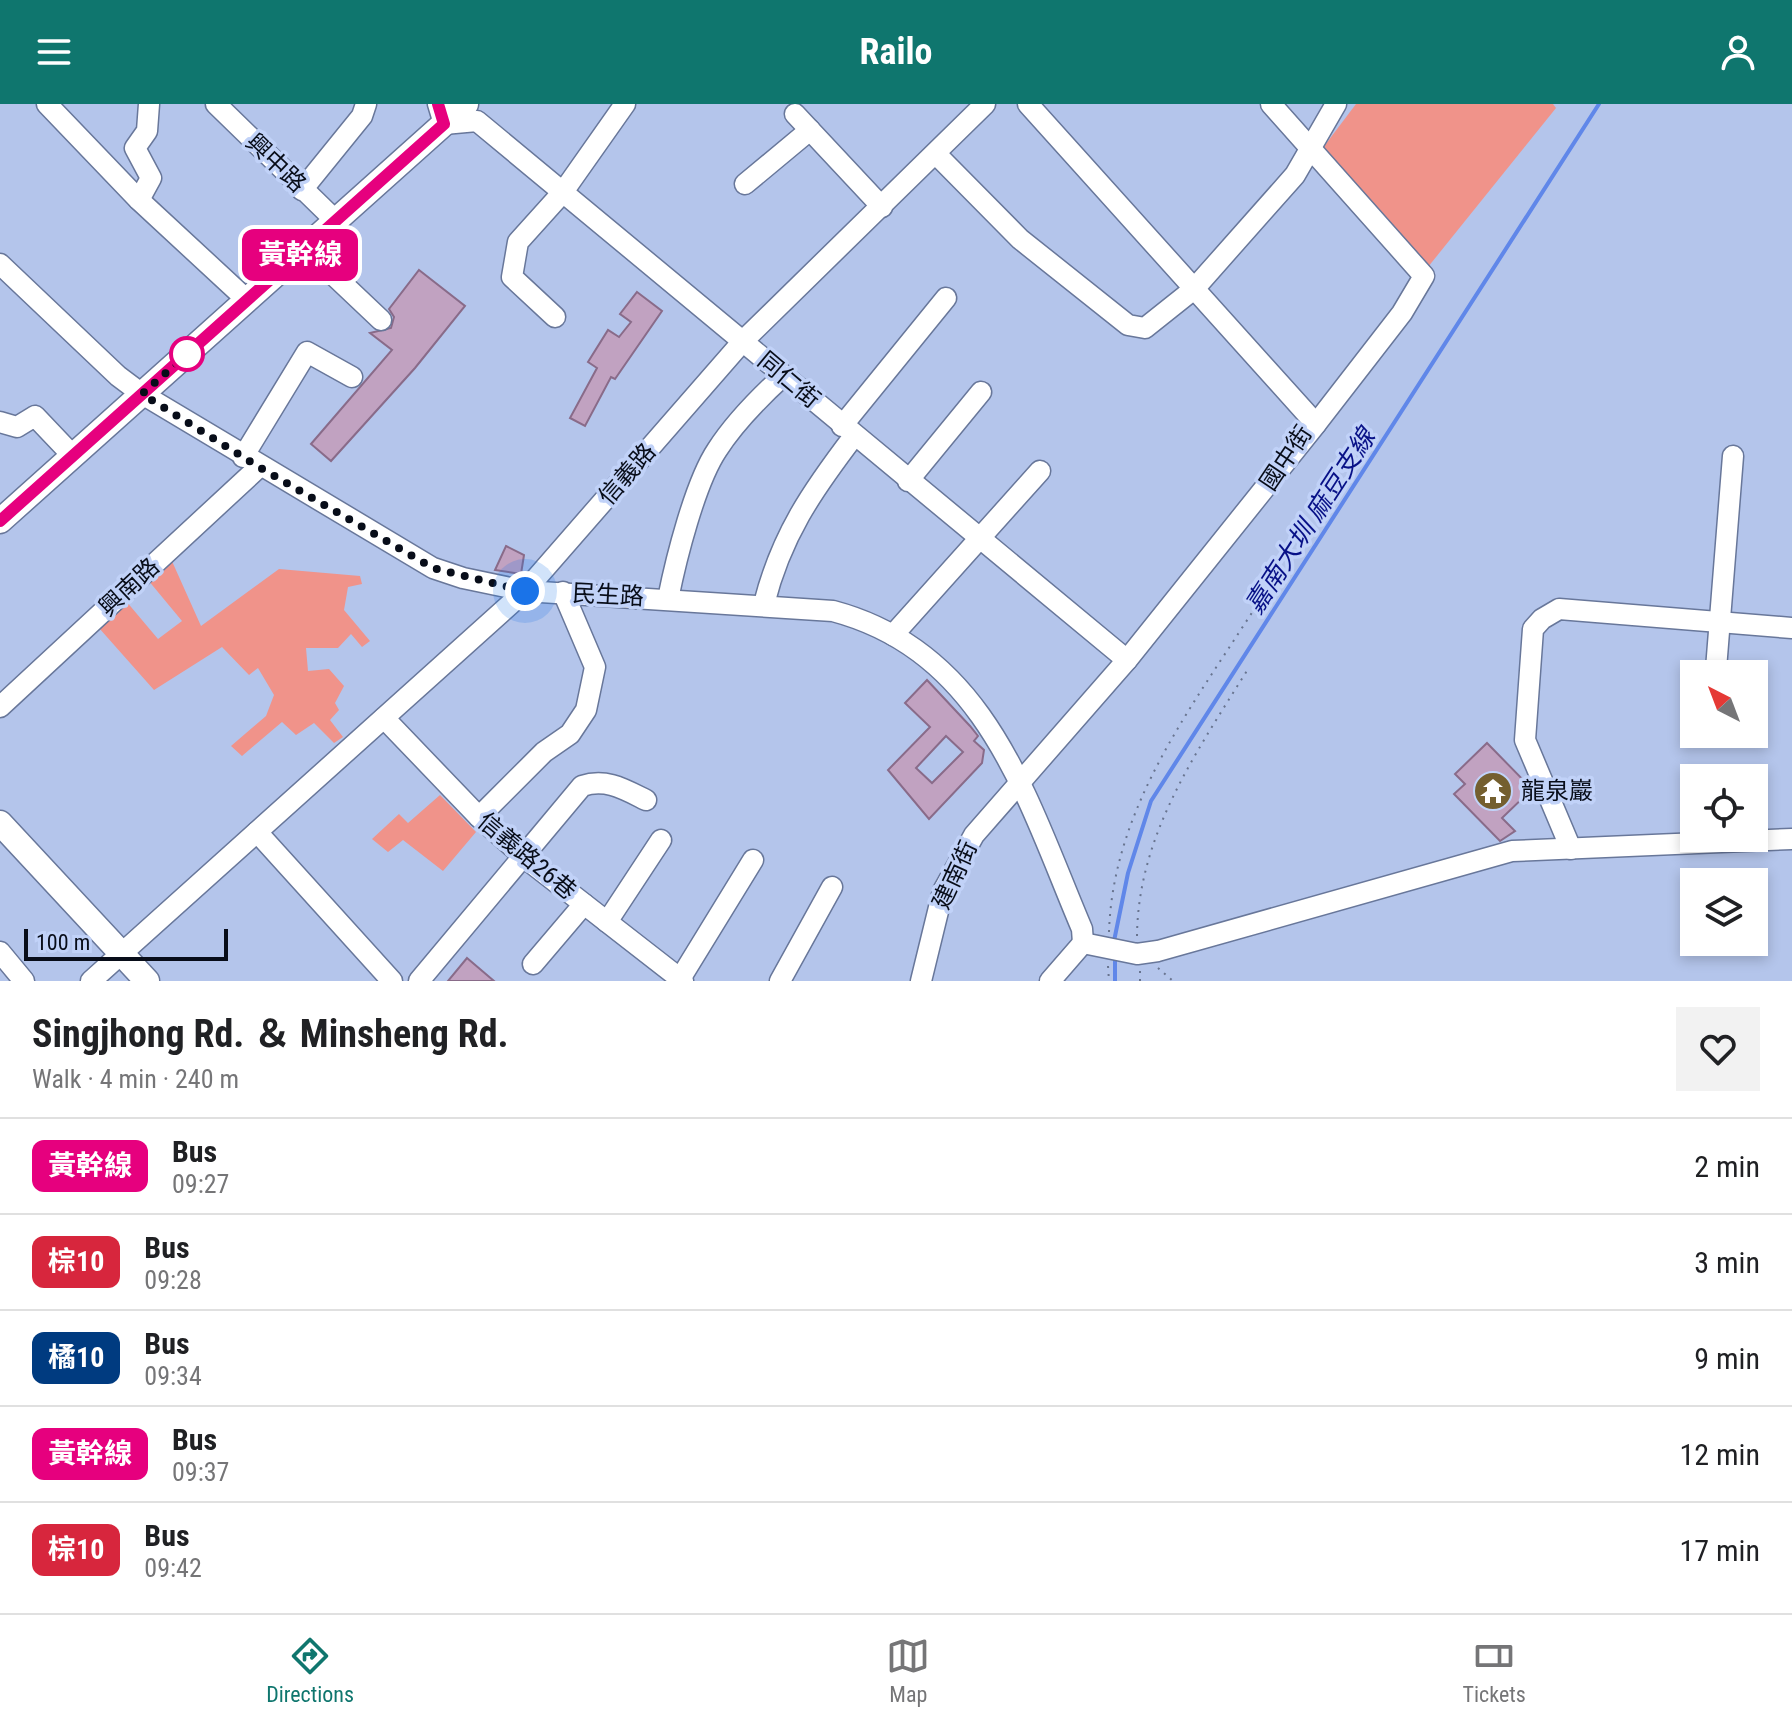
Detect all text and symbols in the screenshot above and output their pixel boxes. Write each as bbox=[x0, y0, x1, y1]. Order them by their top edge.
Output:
icon: menu bbox=[32, 30, 76, 74]
icon: person bbox=[1716, 30, 1760, 74]
text: Railo bbox=[860, 31, 932, 73]
street label: 興中路 bbox=[240, 128, 312, 198]
line badge: 黃幹線 bbox=[254, 229, 346, 281]
text: 黃幹線 bbox=[258, 238, 342, 271]
unlabelled marker bbox=[170, 337, 204, 371]
street label: 同仁街 bbox=[752, 346, 826, 414]
street label: 國中街 bbox=[1254, 420, 1318, 496]
water label: 嘉南大圳 麻豆支線 bbox=[1239, 421, 1382, 619]
street label: 信義路 bbox=[593, 438, 661, 510]
street label: 興南路 bbox=[93, 552, 165, 622]
your location bbox=[505, 571, 545, 611]
street label: 民生路 bbox=[571, 579, 645, 611]
north arrow bbox=[1680, 660, 1768, 748]
map controls bbox=[1680, 660, 1768, 956]
button: locate bbox=[1680, 764, 1768, 852]
temple icon: 龍泉巖 bbox=[1472, 770, 1514, 812]
place label: 龍泉巖 bbox=[1521, 777, 1593, 805]
street label: 信義路26巷 bbox=[472, 807, 582, 905]
street label: 建南街 bbox=[927, 836, 983, 914]
button: layers bbox=[1680, 868, 1768, 956]
scale bar bbox=[24, 925, 228, 961]
text: 100 m bbox=[36, 930, 90, 955]
button: heart bbox=[1676, 1007, 1760, 1091]
text: Singjhong Rd. ＆ Minsheng Rd. bbox=[32, 1012, 509, 1056]
text: Walk · 4 min · 240 m bbox=[32, 1064, 239, 1094]
text: Bus bbox=[172, 1134, 217, 1169]
text: 黃幹線 bbox=[48, 1149, 132, 1182]
text: 2 min bbox=[1694, 1149, 1760, 1184]
text: 09:27 bbox=[172, 1169, 229, 1199]
text: Bus bbox=[144, 1230, 190, 1265]
text: 棕10 bbox=[48, 1245, 104, 1278]
text: 3 min bbox=[1694, 1245, 1760, 1280]
text: 09:28 bbox=[144, 1265, 202, 1295]
text: Bus bbox=[144, 1326, 190, 1361]
text: 橘10 bbox=[48, 1341, 104, 1374]
text: 9 min bbox=[1694, 1341, 1760, 1376]
text: 09:34 bbox=[144, 1361, 202, 1391]
text: Bus bbox=[172, 1422, 217, 1457]
text: 黃幹線 bbox=[48, 1437, 132, 1470]
text: 12 min bbox=[1679, 1437, 1760, 1472]
text: 09:37 bbox=[172, 1457, 229, 1487]
text: Bus bbox=[144, 1518, 190, 1553]
text: 棕10 bbox=[48, 1533, 104, 1566]
text: 17 min bbox=[1679, 1533, 1760, 1568]
text: 09:42 bbox=[144, 1553, 202, 1583]
tab: Directions bbox=[266, 1634, 354, 1707]
tab: Map bbox=[886, 1634, 930, 1707]
tab: Tickets bbox=[1463, 1634, 1526, 1707]

